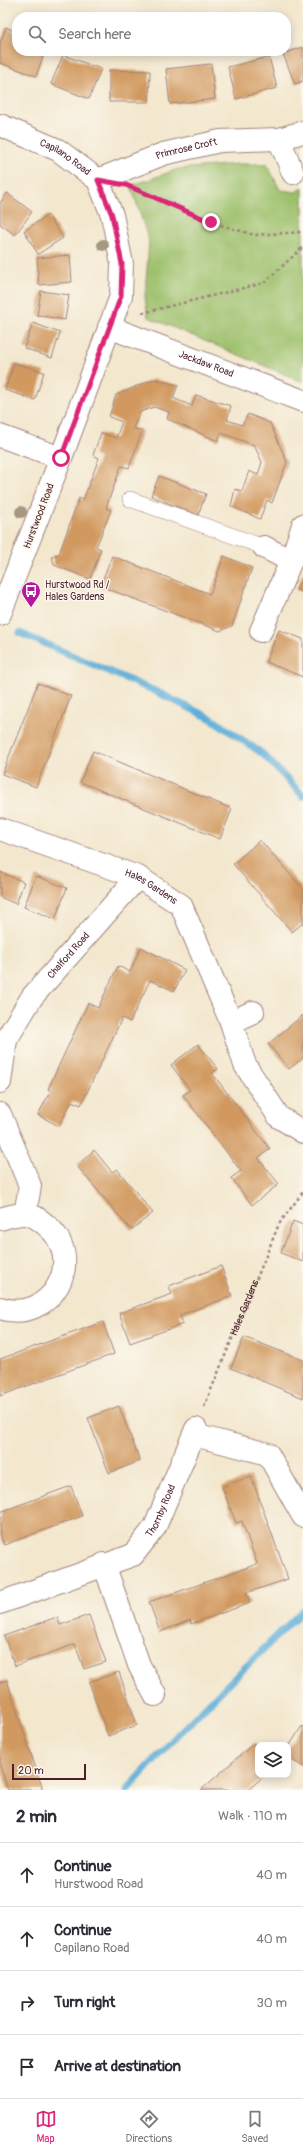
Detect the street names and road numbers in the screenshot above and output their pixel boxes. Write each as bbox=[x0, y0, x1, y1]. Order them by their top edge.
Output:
street label: Primrose Croft bbox=[154, 136, 219, 162]
street label: Capilano Road bbox=[38, 137, 93, 178]
street label: Jackdaw Road bbox=[177, 348, 235, 380]
street label: Hurstwood Road bbox=[21, 482, 57, 550]
street label: Hales Gardens bbox=[123, 867, 180, 907]
street label: Chalford Road bbox=[45, 930, 92, 981]
street label: Hales Gardens bbox=[228, 1278, 262, 1338]
street label: Thornby Road bbox=[143, 1483, 178, 1540]

